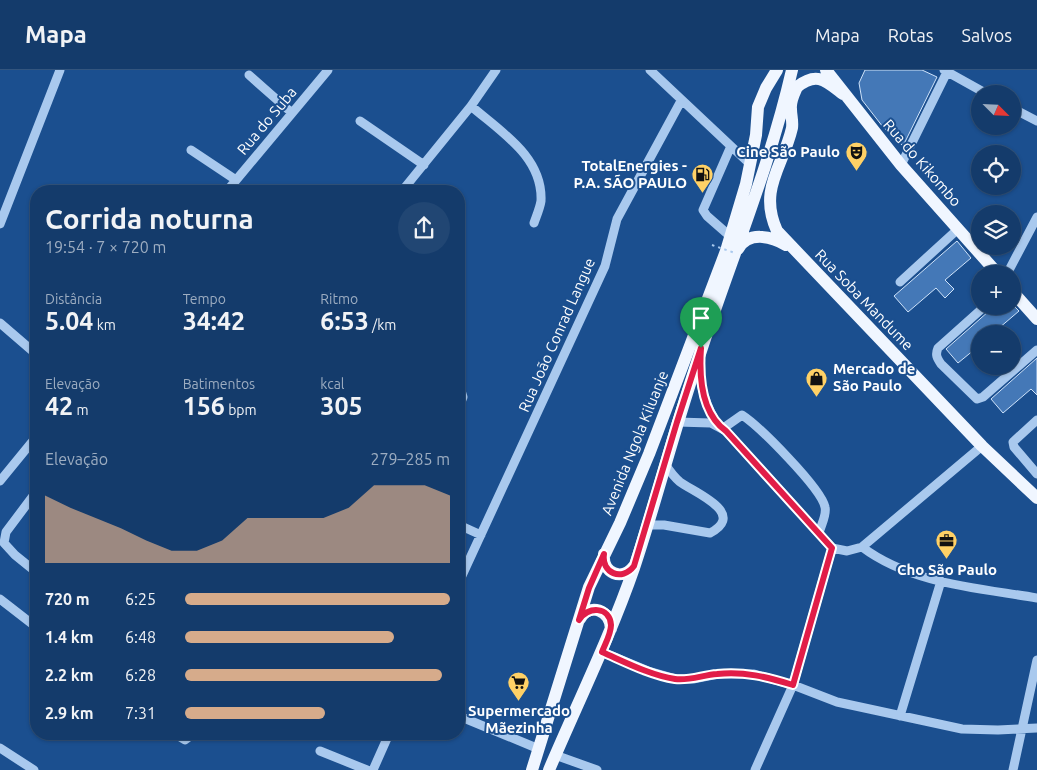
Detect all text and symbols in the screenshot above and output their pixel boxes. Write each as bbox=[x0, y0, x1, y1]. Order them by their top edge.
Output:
text: Mapa bbox=[25, 21, 87, 48]
text: Mapa bbox=[815, 25, 860, 45]
text: Rotas bbox=[888, 25, 934, 45]
text: Salvos bbox=[962, 25, 1012, 45]
street label: Rua do Suba bbox=[233, 83, 300, 158]
north arrow bbox=[971, 85, 1021, 135]
map controls bbox=[971, 85, 1021, 375]
street label: Rua do Kikombo bbox=[880, 116, 965, 210]
theatre icon: Cine São Paulo bbox=[844, 140, 868, 171]
place label: Cine São Paulo bbox=[736, 143, 840, 160]
button: locate bbox=[971, 145, 1021, 195]
place label: TotalEnergies - P.A. SÃO PAULO bbox=[573, 157, 687, 191]
fuel station icon: TotalEnergies - P.A. SÃO PAULO bbox=[691, 163, 715, 194]
button: share bbox=[398, 202, 450, 254]
text: Corrida noturna bbox=[45, 203, 254, 234]
button: layers bbox=[971, 205, 1021, 255]
text: 19:54 · 7 × 720 m bbox=[45, 238, 166, 256]
street label: Rua Soba Mandume bbox=[812, 246, 917, 354]
street label: Rua João Conrad Langue bbox=[515, 255, 598, 414]
button: + bbox=[971, 265, 1021, 315]
text: Distância bbox=[45, 291, 102, 307]
text: Tempo bbox=[183, 291, 226, 307]
text: Ritmo bbox=[320, 291, 358, 307]
pin bbox=[680, 297, 722, 348]
icon: arrive bbox=[687, 304, 715, 332]
text: 5.04 bbox=[45, 307, 93, 335]
text: 34:42 bbox=[183, 307, 245, 335]
text: 6:53 bbox=[320, 307, 369, 335]
text: km bbox=[93, 317, 116, 333]
text: /km bbox=[369, 317, 396, 333]
button: − bbox=[971, 325, 1021, 375]
place label: Mercado de São Paulo bbox=[833, 360, 915, 394]
shop icon: Mercado de São Paulo bbox=[805, 366, 829, 397]
street label: Avenida Ngola Kiluanje bbox=[598, 368, 671, 518]
text: Elevação bbox=[45, 376, 100, 392]
text: Batimentos bbox=[183, 376, 255, 392]
text: kcal bbox=[320, 376, 345, 392]
text: 42 bbox=[45, 392, 73, 420]
text: 156 bbox=[183, 392, 225, 420]
text: 305 bbox=[320, 392, 363, 420]
text: m bbox=[73, 402, 89, 418]
text: bpm bbox=[225, 402, 257, 418]
text: Elevação bbox=[45, 450, 108, 468]
text: 279–285 m bbox=[370, 450, 450, 468]
office icon: Cho São Paulo bbox=[935, 529, 959, 560]
place label: Cho São Paulo bbox=[897, 561, 997, 578]
text: 720 m bbox=[45, 590, 90, 608]
text: 6:25 bbox=[125, 590, 156, 608]
text: 1.4 km bbox=[45, 628, 94, 646]
text: 6:48 bbox=[125, 628, 156, 646]
text: 2.2 km bbox=[45, 666, 94, 684]
text: 6:28 bbox=[125, 666, 156, 684]
supermarket icon: Supermercado Mãezinha bbox=[507, 670, 531, 701]
place label: Supermercado Mãezinha bbox=[468, 702, 570, 736]
text: 2.9 km bbox=[45, 704, 94, 722]
text: 7:31 bbox=[125, 704, 156, 722]

